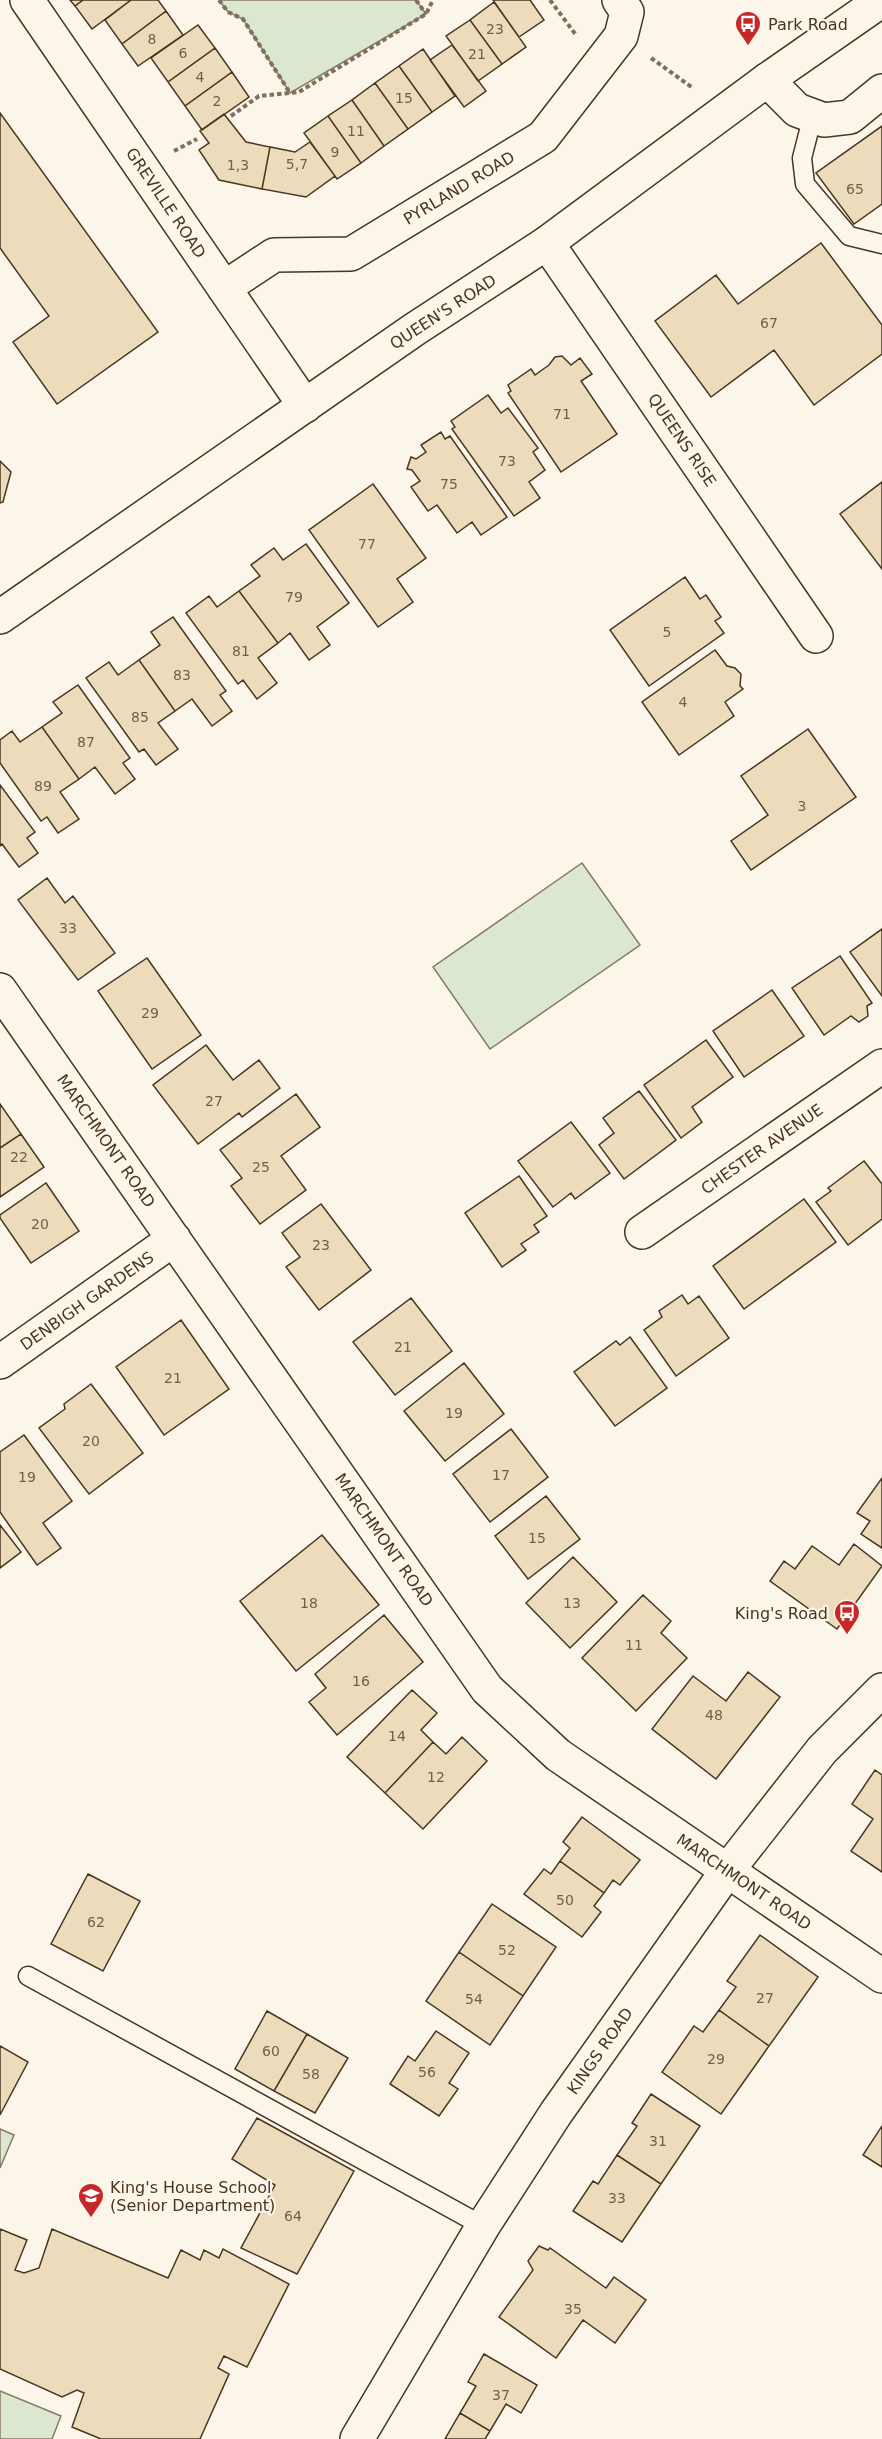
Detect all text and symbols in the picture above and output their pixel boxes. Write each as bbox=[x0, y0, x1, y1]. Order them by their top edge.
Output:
bus stop icon: Park Road bbox=[733, 9, 763, 47]
place label: Park Road bbox=[768, 15, 848, 34]
house number: 23 bbox=[486, 21, 504, 37]
house number: 8 bbox=[148, 31, 156, 47]
house number: 6 bbox=[179, 45, 188, 61]
house number: 21 bbox=[468, 46, 486, 62]
house number: 4 bbox=[196, 69, 205, 85]
house number: 15 bbox=[395, 90, 413, 106]
house number: 2 bbox=[213, 93, 221, 109]
house number: 11 bbox=[347, 123, 365, 139]
street label: GREVILLE ROAD bbox=[122, 144, 210, 262]
house number: 9 bbox=[331, 144, 339, 160]
street label: PYRLAND ROAD bbox=[400, 147, 518, 229]
house number: 5,7 bbox=[286, 156, 308, 172]
house number: 1,3 bbox=[227, 157, 249, 173]
house number: 65 bbox=[846, 181, 864, 197]
street label: QUEEN'S ROAD bbox=[386, 271, 500, 353]
house number: 67 bbox=[760, 315, 778, 331]
street label: QUEENS RISE bbox=[644, 390, 720, 490]
house number: 71 bbox=[553, 406, 571, 422]
house number: 73 bbox=[498, 453, 516, 469]
house number: 75 bbox=[440, 476, 458, 492]
house number: 77 bbox=[358, 536, 376, 552]
house number: 79 bbox=[285, 589, 303, 605]
house number: 5 bbox=[663, 624, 671, 640]
house number: 81 bbox=[232, 643, 250, 659]
house number: 83 bbox=[173, 667, 191, 683]
house number: 4 bbox=[679, 694, 688, 710]
house number: 85 bbox=[131, 709, 149, 725]
house number: 87 bbox=[77, 734, 95, 750]
house number: 89 bbox=[34, 778, 52, 794]
house number: 3 bbox=[798, 798, 806, 814]
house number: 33 bbox=[59, 920, 77, 936]
house number: 29 bbox=[141, 1005, 159, 1021]
street label: MARCHMONT ROAD bbox=[53, 1071, 159, 1211]
house number: 27 bbox=[205, 1093, 223, 1109]
street label: CHESTER AVENUE bbox=[697, 1100, 827, 1198]
house number: 22 bbox=[10, 1149, 28, 1165]
house number: 25 bbox=[252, 1159, 270, 1175]
house number: 20 bbox=[31, 1216, 49, 1232]
house number: 23 bbox=[312, 1237, 330, 1253]
street label: DENBIGH GARDENS bbox=[17, 1248, 157, 1354]
house number: 21 bbox=[394, 1339, 412, 1355]
house number: 21 bbox=[164, 1370, 182, 1386]
house number: 19 bbox=[445, 1405, 463, 1421]
house number: 20 bbox=[82, 1433, 100, 1449]
house number: 17 bbox=[492, 1467, 510, 1483]
house number: 19 bbox=[18, 1469, 36, 1485]
street label: MARCHMONT ROAD bbox=[331, 1470, 437, 1610]
house number: 15 bbox=[528, 1530, 546, 1546]
house number: 18 bbox=[300, 1595, 318, 1611]
house number: 13 bbox=[563, 1595, 581, 1611]
bus stop icon: King's Road bbox=[832, 1598, 862, 1636]
place label: King's Road bbox=[735, 1604, 828, 1623]
house number: 11 bbox=[625, 1637, 643, 1653]
house number: 16 bbox=[352, 1673, 370, 1689]
house number: 48 bbox=[705, 1707, 723, 1723]
house number: 14 bbox=[388, 1728, 406, 1744]
house number: 12 bbox=[427, 1769, 445, 1785]
street label: MARCHMONT ROAD bbox=[673, 1830, 815, 1934]
house number: 50 bbox=[556, 1892, 574, 1908]
house number: 62 bbox=[87, 1914, 105, 1930]
house number: 52 bbox=[498, 1942, 516, 1958]
house number: 27 bbox=[756, 1990, 774, 2006]
house number: 54 bbox=[465, 1991, 483, 2007]
street label: KINGS ROAD bbox=[563, 2004, 637, 2098]
house number: 60 bbox=[262, 2043, 280, 2059]
house number: 29 bbox=[707, 2051, 725, 2067]
house number: 56 bbox=[418, 2064, 436, 2080]
house number: 58 bbox=[302, 2066, 320, 2082]
house number: 31 bbox=[649, 2133, 667, 2149]
place label: King's House School (Senior Department) bbox=[110, 2178, 275, 2215]
school or university icon: King's House School (Senior Department) bbox=[76, 2181, 106, 2219]
house number: 33 bbox=[608, 2190, 626, 2206]
house number: 64 bbox=[284, 2208, 302, 2224]
house number: 35 bbox=[564, 2301, 582, 2317]
house number: 37 bbox=[492, 2387, 510, 2403]

